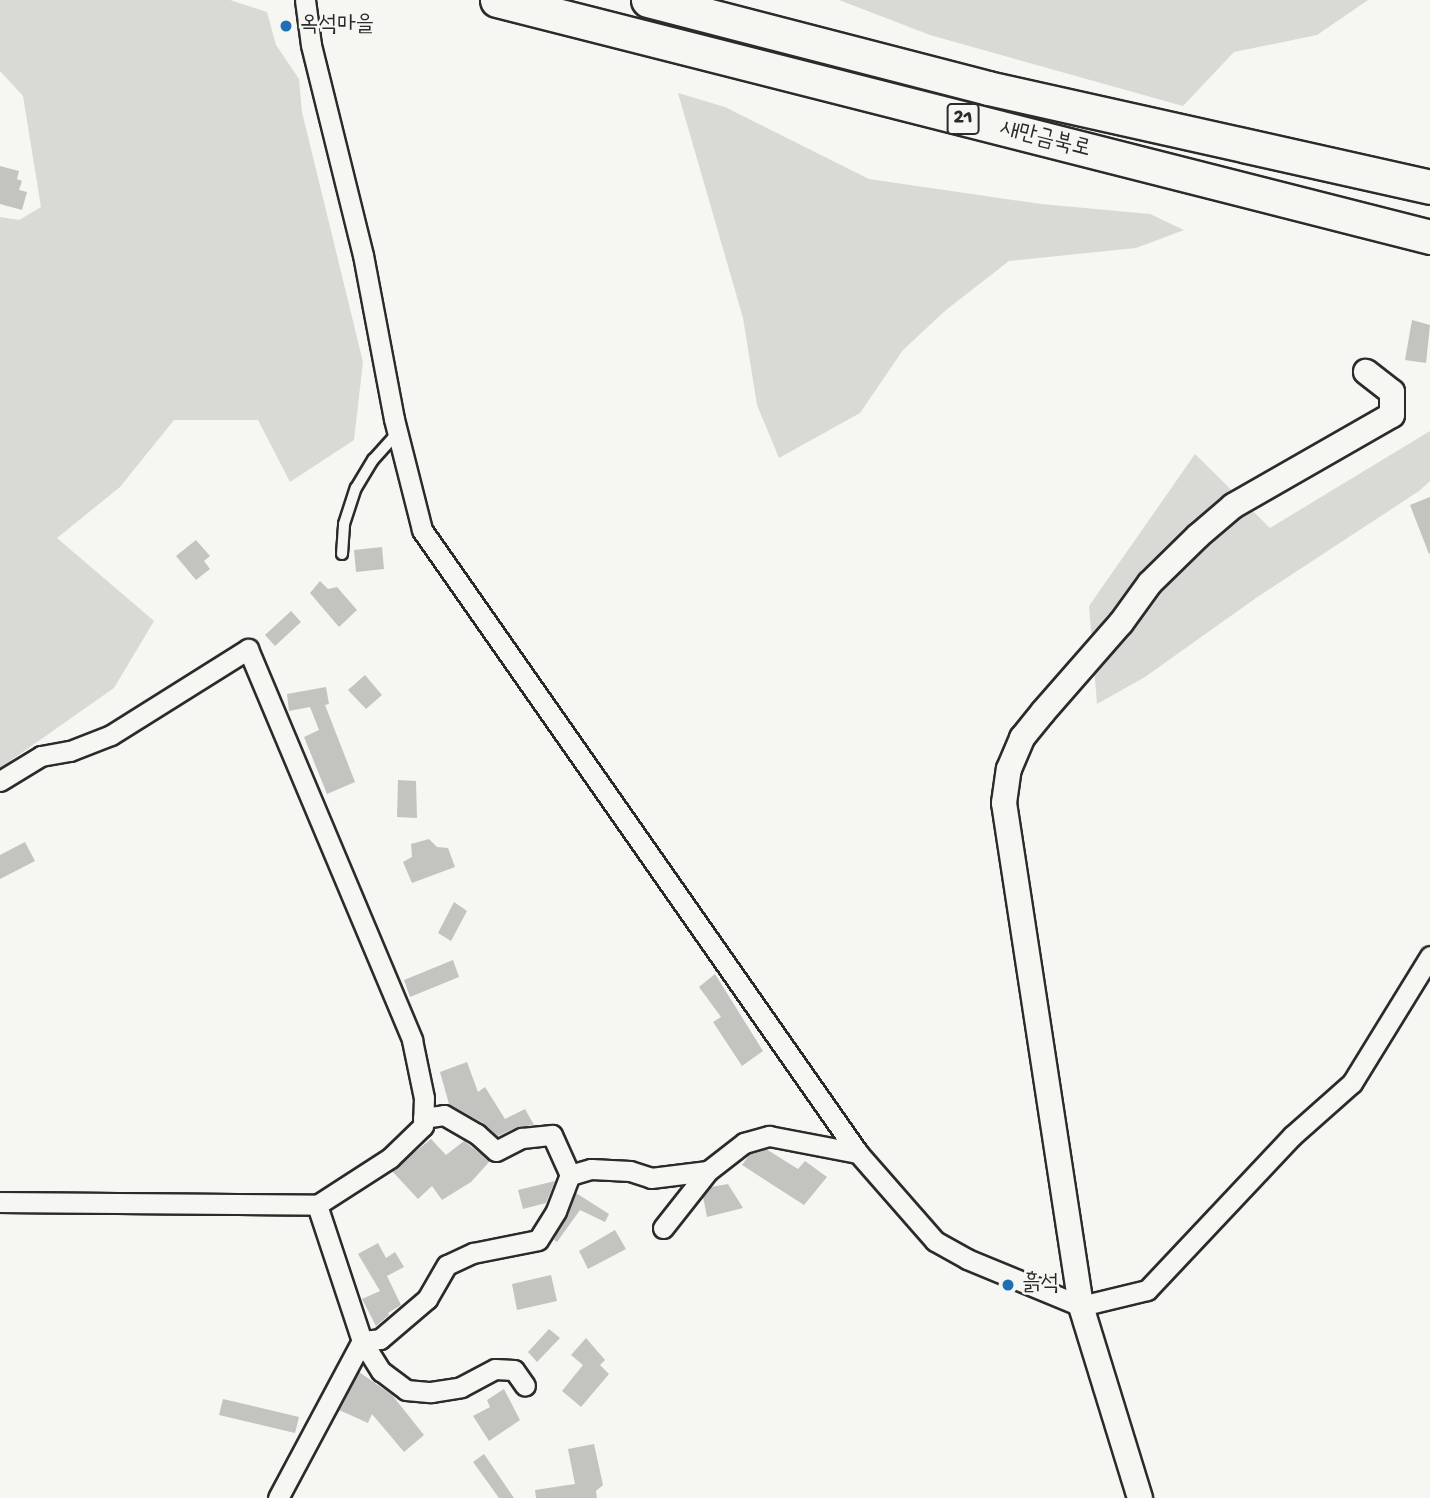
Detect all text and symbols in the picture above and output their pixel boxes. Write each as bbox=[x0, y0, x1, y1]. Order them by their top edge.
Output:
place label: 옥석마을 bbox=[300, 12, 374, 40]
marker: 옥석마을 bbox=[278, 18, 294, 34]
road number: 21 bbox=[946, 102, 981, 136]
street label: 새만금북로 bbox=[997, 115, 1093, 165]
place label: 흙석 bbox=[1022, 1271, 1059, 1299]
marker: 흙석 bbox=[1000, 1277, 1016, 1293]

